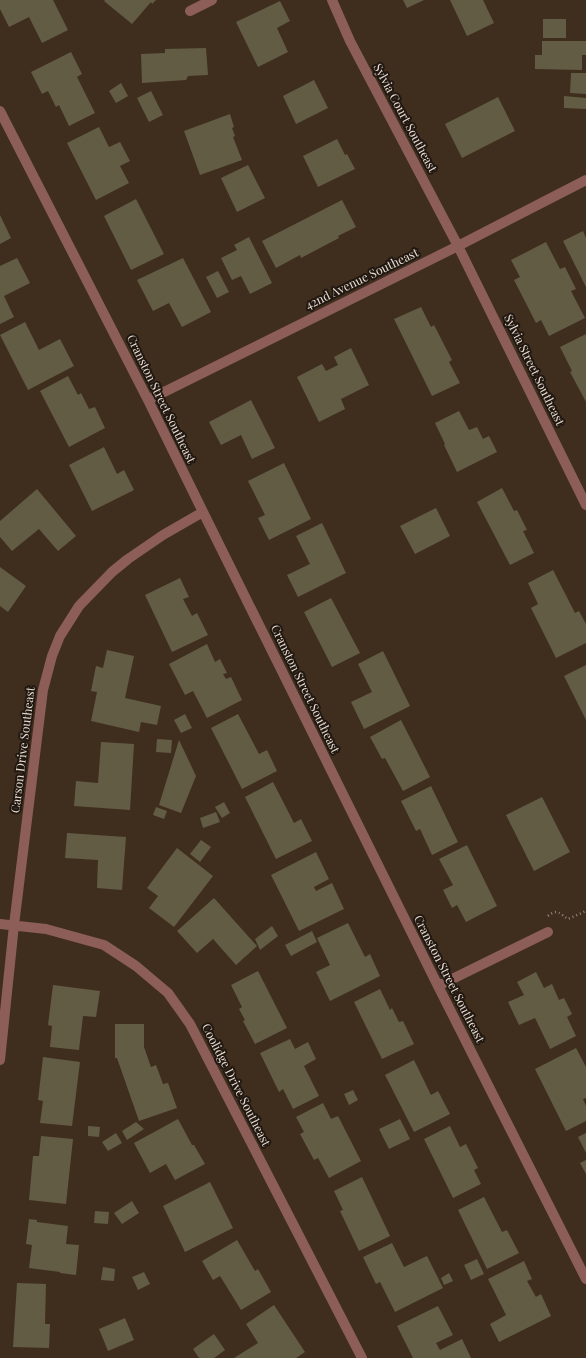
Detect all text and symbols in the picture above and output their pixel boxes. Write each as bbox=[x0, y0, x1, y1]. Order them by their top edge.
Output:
street label: Sylvia Court Southeast bbox=[370, 60, 442, 175]
street label: 42nd Avenue Southeast bbox=[302, 243, 421, 312]
street label: Sylvia Street Southeast bbox=[501, 311, 569, 429]
street label: Cranston Street Southeast bbox=[124, 332, 200, 466]
street label: Cranston Street Southeast bbox=[268, 622, 344, 756]
street label: Carson Drive Southeast bbox=[6, 685, 38, 814]
street label: Cranston Street Southeast bbox=[411, 912, 489, 1046]
street label: Coolidge Drive Southeast bbox=[199, 1020, 275, 1149]

